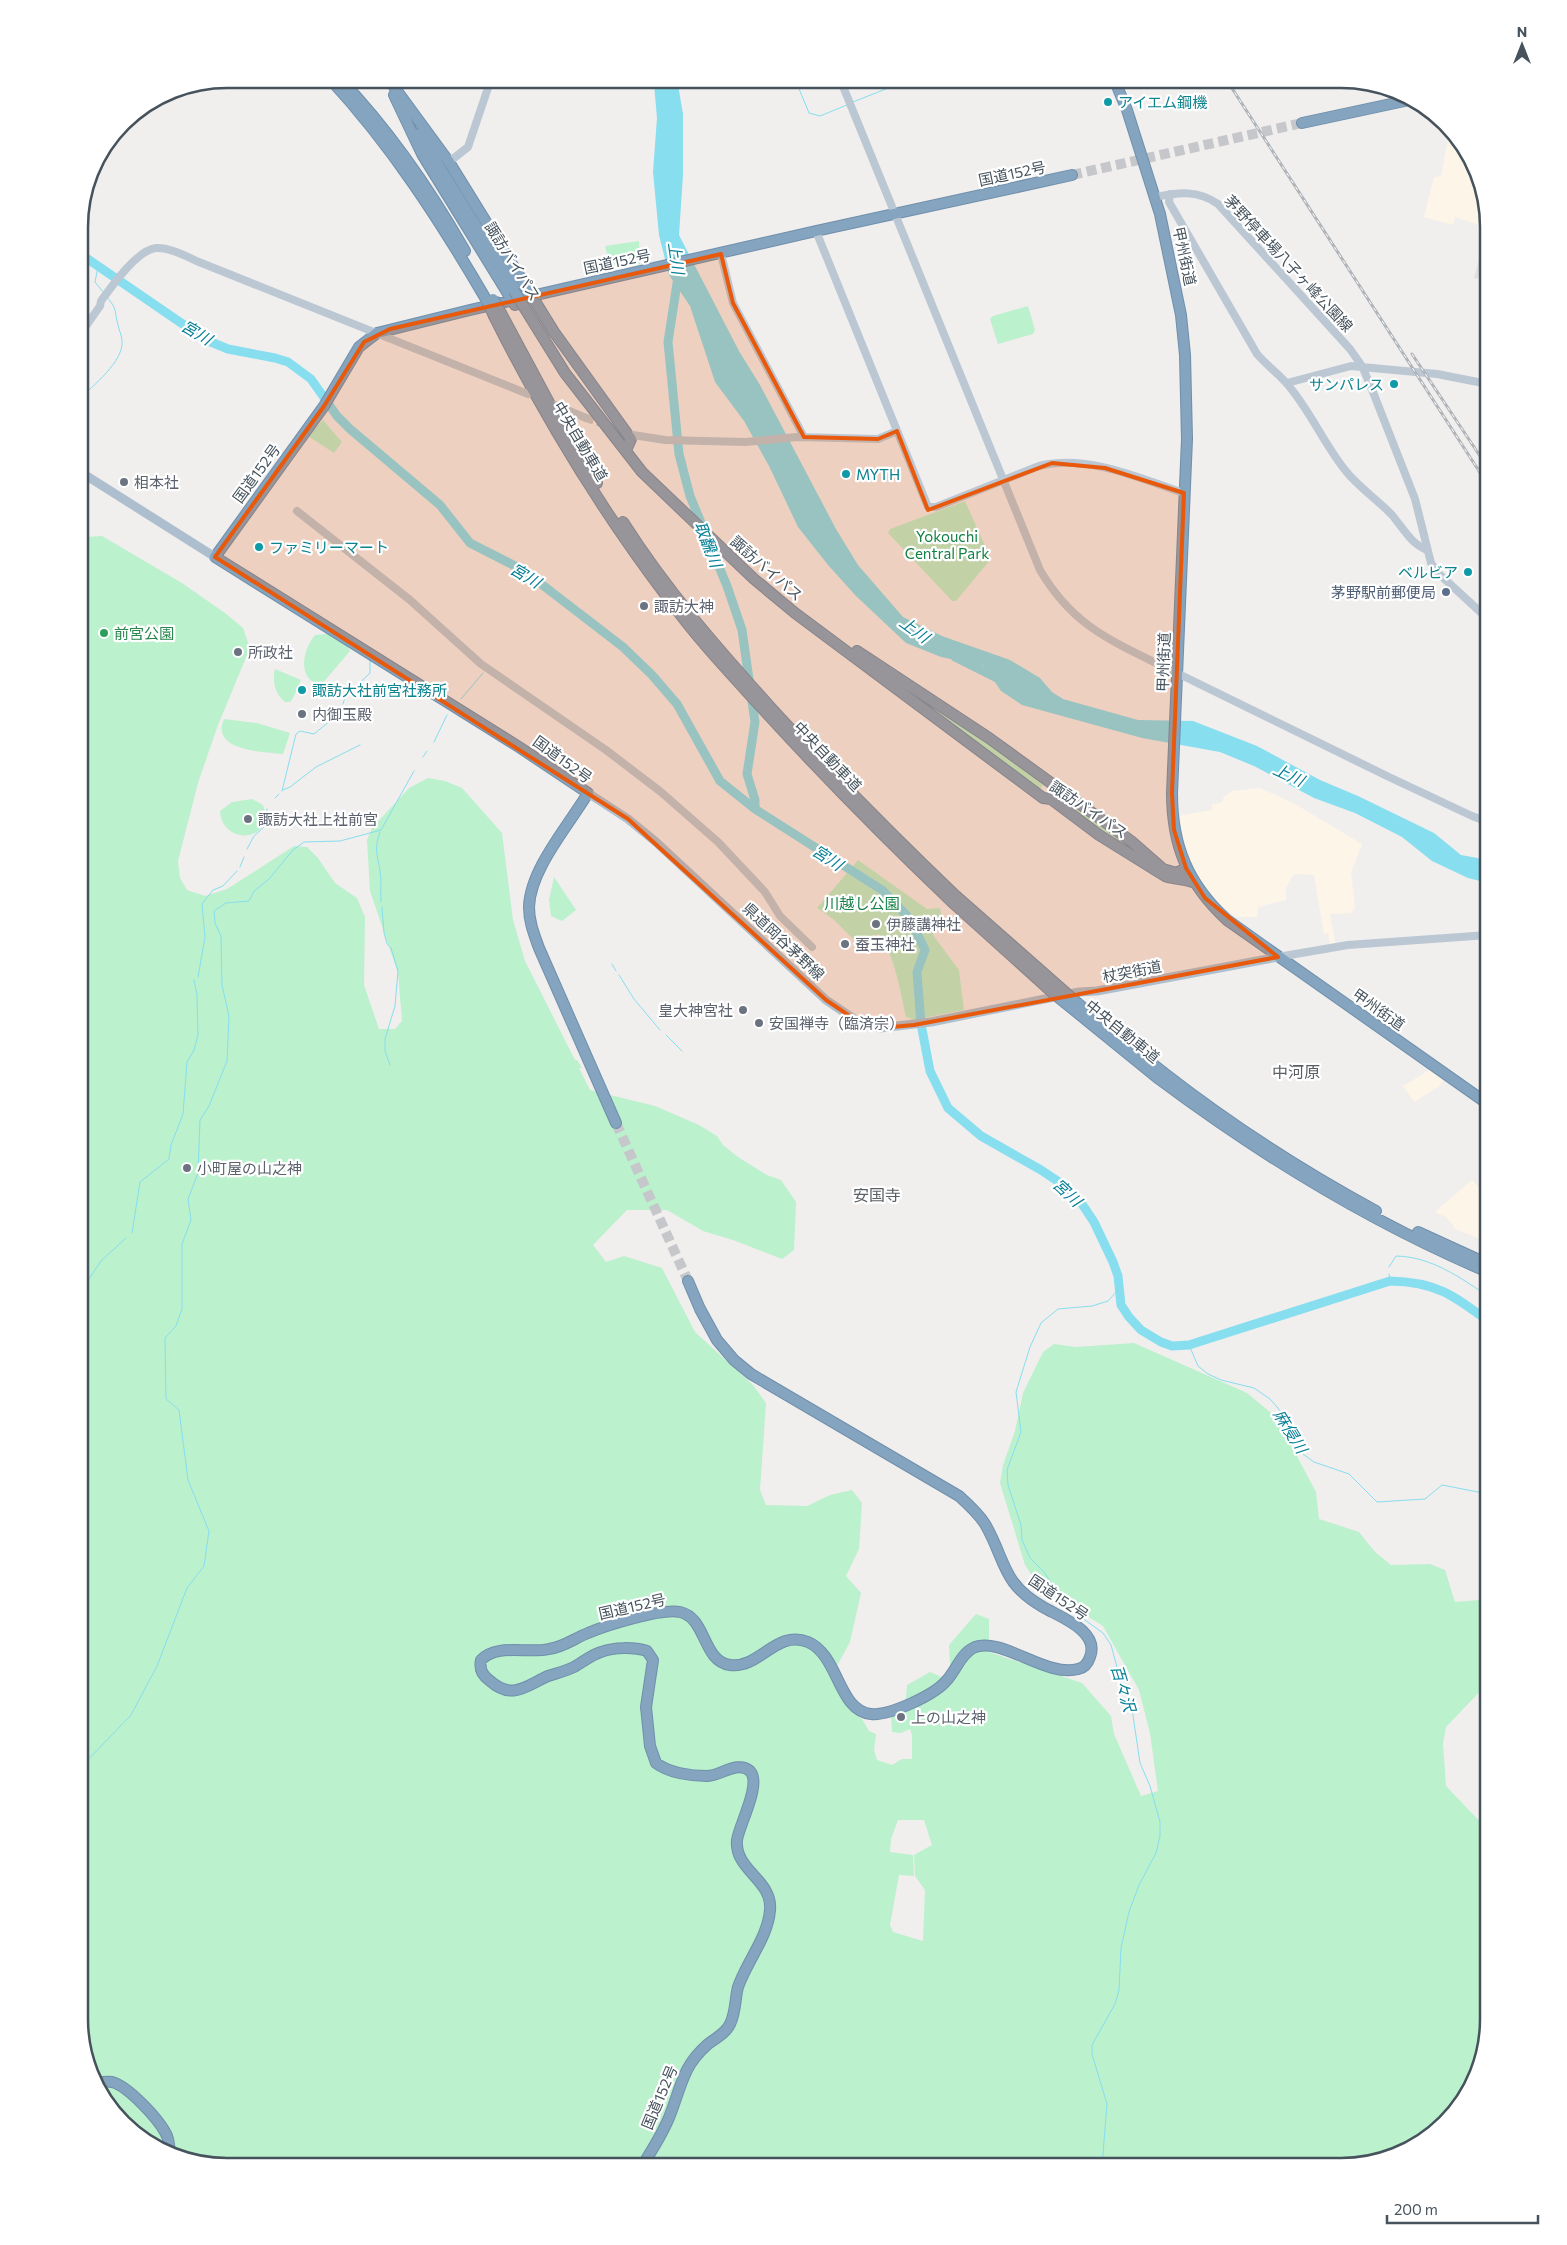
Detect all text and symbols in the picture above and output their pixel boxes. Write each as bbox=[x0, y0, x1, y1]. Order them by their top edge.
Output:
north arrow bbox=[1497, 20, 1547, 70]
text: N bbox=[1517, 23, 1527, 40]
place label: アイエム鋼機 bbox=[1118, 93, 1207, 111]
marker: アイエム鋼機 bbox=[1102, 96, 1114, 108]
street label: 国道152号 bbox=[977, 157, 1047, 189]
street label: 茅野停車場八子ヶ峰公園線 bbox=[1221, 191, 1357, 335]
street label: 諏訪バイパス bbox=[482, 218, 544, 304]
street label: 甲州街道 bbox=[1170, 225, 1200, 287]
water label: 上川 bbox=[665, 241, 689, 277]
street label: 国道152号 bbox=[582, 245, 652, 277]
water label: 宮川 bbox=[178, 316, 217, 349]
place label: サンパレス bbox=[1309, 375, 1384, 393]
marker: サンパレス bbox=[1388, 378, 1400, 390]
street label: 中央自動車道 bbox=[550, 398, 612, 484]
street label: 国道152号 bbox=[229, 440, 283, 506]
place label: MYTH bbox=[856, 465, 900, 483]
marker: MYTH bbox=[840, 468, 852, 480]
place label: 相本社 bbox=[134, 473, 179, 491]
marker: 相本社 bbox=[118, 476, 130, 488]
water label: 取飜川 bbox=[692, 518, 727, 572]
park label: Yokouchi Central Park bbox=[905, 527, 989, 562]
street label: 諏訪バイパス bbox=[727, 532, 807, 604]
place label: ファミリーマート bbox=[269, 538, 389, 556]
marker: ファミリーマート bbox=[253, 541, 265, 553]
water label: 宮川 bbox=[507, 559, 546, 592]
place label: ベルビア bbox=[1398, 563, 1458, 581]
marker: ベルビア bbox=[1462, 566, 1474, 578]
place label: 茅野駅前郵便局 bbox=[1331, 583, 1436, 601]
marker: 茅野駅前郵便局 bbox=[1440, 586, 1452, 598]
place label: 諏訪大神 bbox=[654, 597, 714, 615]
marker: 諏訪大神 bbox=[638, 600, 650, 612]
water label: 上川 bbox=[896, 612, 935, 647]
place label: 前宮公園 bbox=[114, 624, 174, 642]
marker: 前宮公園 bbox=[98, 627, 110, 639]
street label: 甲州街道 bbox=[1153, 632, 1173, 692]
place label: 所政社 bbox=[248, 643, 293, 661]
marker: 所政社 bbox=[232, 646, 244, 658]
place label: 諏訪大社前宮社務所 bbox=[312, 681, 447, 699]
marker: 諏訪大社前宮社務所 bbox=[296, 684, 308, 696]
place label: 内御玉殿 bbox=[312, 705, 372, 723]
marker: 内御玉殿 bbox=[296, 708, 308, 720]
street label: 中央自動車道 bbox=[790, 717, 866, 795]
street label: 国道152号 bbox=[530, 732, 596, 786]
water label: 上川 bbox=[1270, 759, 1309, 790]
street label: 諏訪バイパス bbox=[1047, 776, 1131, 842]
place label: 諏訪大社上社前宮 bbox=[258, 810, 378, 828]
marker: 諏訪大社上社前宮 bbox=[242, 813, 254, 825]
water label: 宮川 bbox=[809, 840, 848, 875]
park label: 川越し公園 bbox=[824, 894, 900, 912]
street label: 県道岡谷茅野線 bbox=[739, 899, 829, 983]
place label: 伊藤講神社 bbox=[886, 915, 961, 933]
marker: 伊藤講神社 bbox=[870, 918, 882, 930]
place label: 蚕玉神社 bbox=[855, 935, 915, 953]
marker: 蚕玉神社 bbox=[839, 938, 851, 950]
street label: 杖突街道 bbox=[1101, 956, 1163, 986]
street label: 甲州街道 bbox=[1349, 984, 1409, 1034]
street label: 中央自動車道 bbox=[1082, 996, 1164, 1066]
place label: 皇大神宮社 bbox=[658, 1001, 733, 1019]
marker: 皇大神宮社 bbox=[737, 1004, 749, 1016]
place label: 安国禅寺（臨済宗） bbox=[769, 1014, 904, 1032]
marker: 安国禅寺（臨済宗） bbox=[753, 1017, 765, 1029]
district label: 中河原 bbox=[1272, 1062, 1320, 1081]
place label: 小町屋の山之神 bbox=[197, 1159, 302, 1177]
marker: 小町屋の山之神 bbox=[181, 1162, 193, 1174]
water label: 宮川 bbox=[1050, 1174, 1088, 1211]
district label: 安国寺 bbox=[853, 1185, 901, 1204]
water label: 麻侵川 bbox=[1270, 1406, 1313, 1458]
street label: 国道152号 bbox=[1026, 1570, 1092, 1624]
street label: 国道152号 bbox=[597, 1590, 667, 1622]
water label: 百々沢 bbox=[1108, 1662, 1141, 1716]
place label: 上の山之神 bbox=[911, 1708, 986, 1726]
marker: 上の山之神 bbox=[895, 1711, 907, 1723]
street label: 国道152号 bbox=[637, 2062, 681, 2132]
scale bar bbox=[1387, 2192, 1538, 2224]
text: 200 m bbox=[1394, 2200, 1438, 2218]

